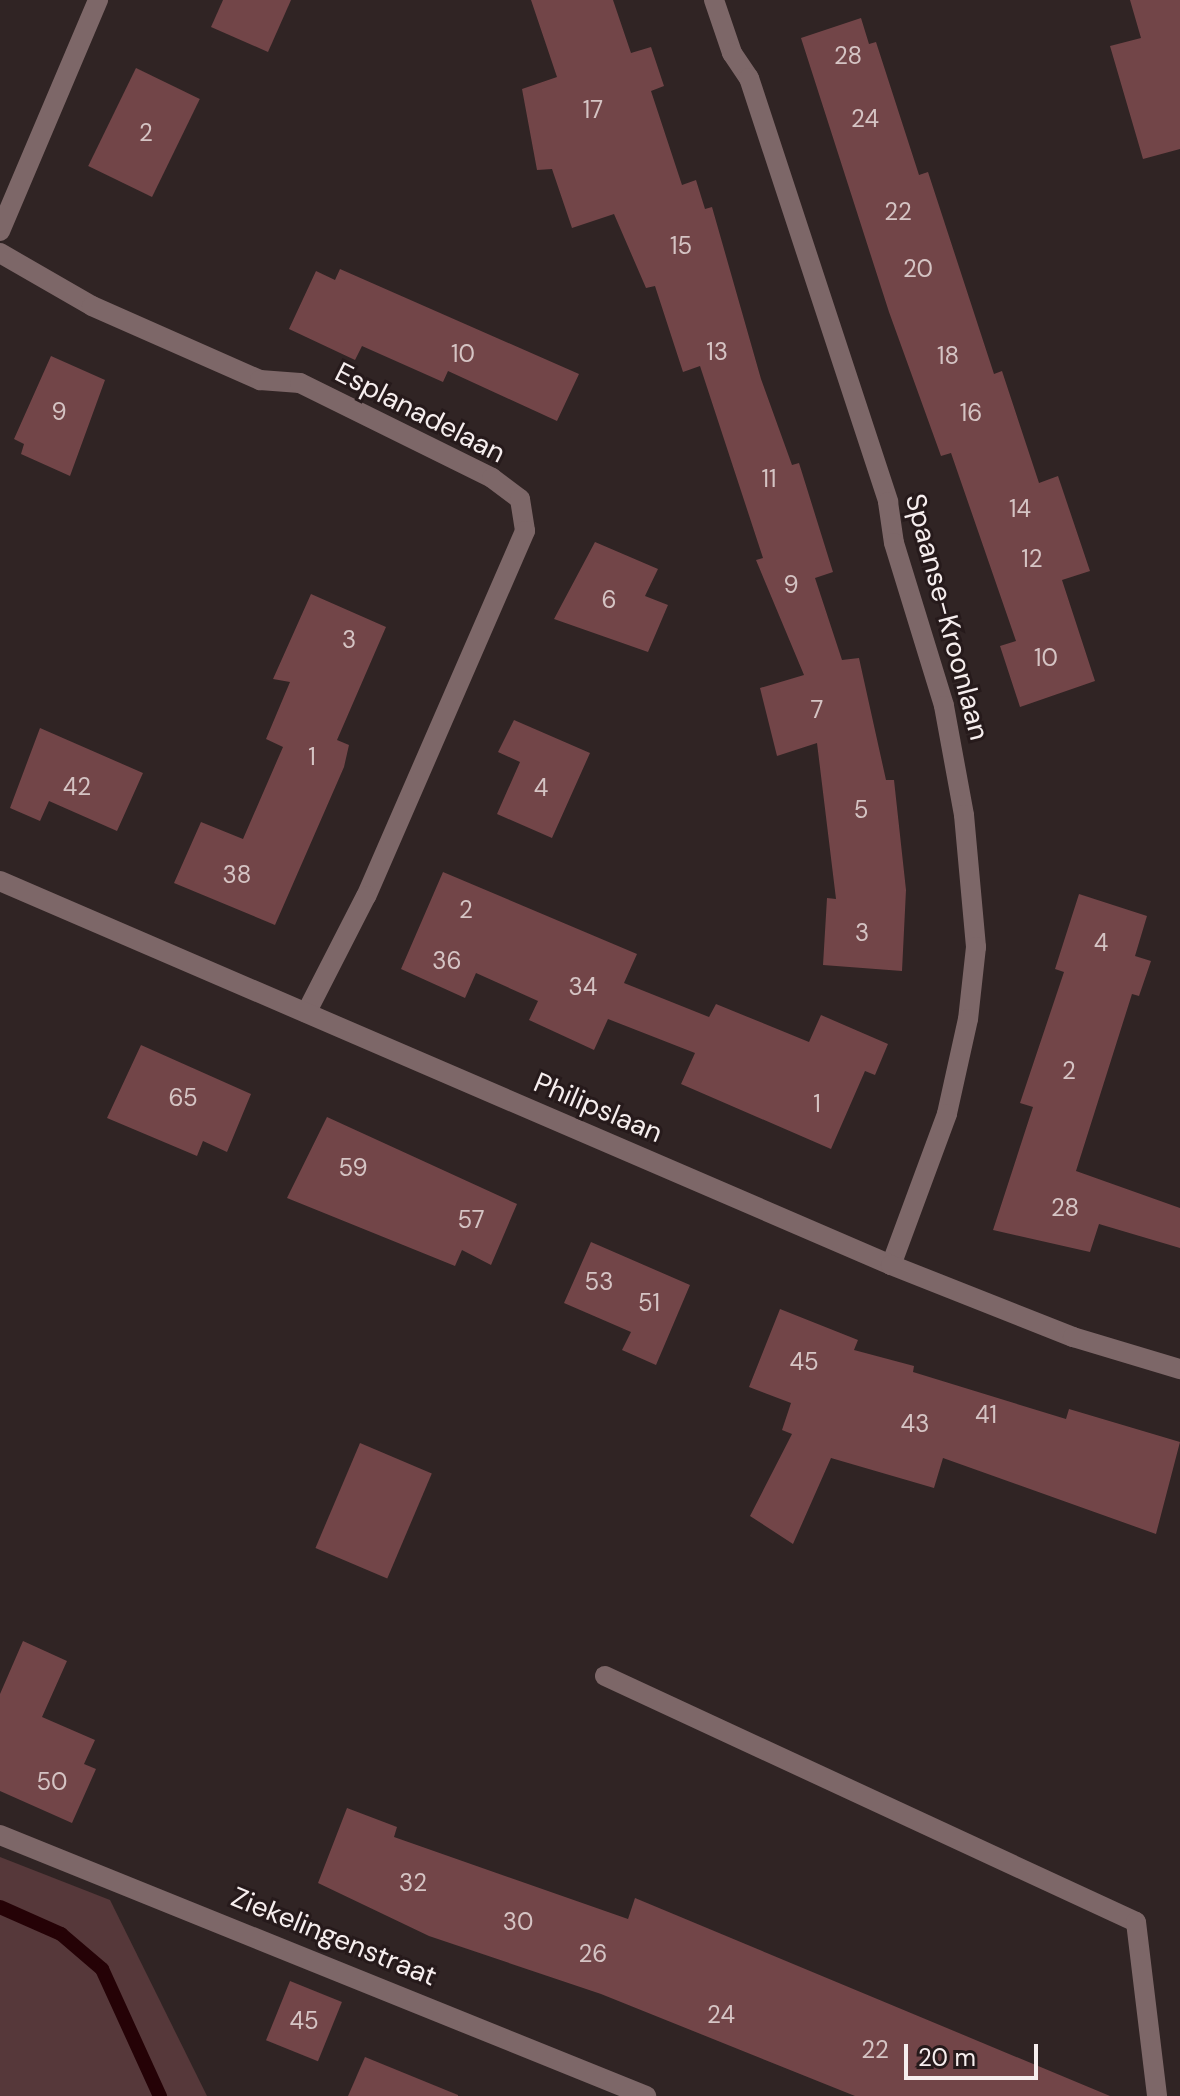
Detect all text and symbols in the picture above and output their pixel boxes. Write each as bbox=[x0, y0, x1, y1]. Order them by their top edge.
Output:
house number: 28 bbox=[834, 42, 862, 70]
house number: 17 bbox=[583, 96, 603, 124]
house number: 24 bbox=[851, 105, 879, 133]
house number: 2 bbox=[139, 119, 153, 147]
house number: 22 bbox=[884, 198, 912, 226]
house number: 15 bbox=[670, 232, 692, 260]
house number: 20 bbox=[903, 255, 933, 283]
house number: 13 bbox=[706, 338, 728, 366]
house number: 10 bbox=[451, 340, 475, 368]
house number: 18 bbox=[937, 342, 959, 370]
street label: Esplanadelaan bbox=[329, 356, 511, 470]
house number: 9 bbox=[51, 398, 67, 426]
house number: 16 bbox=[960, 399, 982, 427]
house number: 11 bbox=[762, 465, 776, 493]
street label: Spaanse-Kroonlaan bbox=[898, 490, 996, 744]
house number: 14 bbox=[1009, 495, 1031, 523]
house number: 12 bbox=[1021, 545, 1043, 573]
house number: 9 bbox=[783, 571, 799, 599]
house number: 6 bbox=[601, 586, 617, 614]
house number: 3 bbox=[342, 626, 356, 654]
house number: 10 bbox=[1034, 644, 1058, 672]
house number: 7 bbox=[811, 696, 823, 724]
house number: 1 bbox=[308, 743, 316, 771]
house number: 42 bbox=[63, 773, 91, 801]
house number: 4 bbox=[534, 774, 548, 802]
house number: 5 bbox=[854, 796, 868, 824]
house number: 38 bbox=[223, 861, 251, 889]
house number: 2 bbox=[459, 896, 473, 924]
house number: 3 bbox=[855, 919, 869, 947]
house number: 4 bbox=[1094, 929, 1108, 957]
house number: 36 bbox=[432, 947, 462, 975]
house number: 34 bbox=[569, 973, 597, 1001]
house number: 2 bbox=[1062, 1057, 1076, 1085]
street label: Philipslaan bbox=[529, 1066, 667, 1150]
house number: 65 bbox=[168, 1084, 198, 1112]
house number: 1 bbox=[813, 1090, 821, 1118]
house number: 59 bbox=[338, 1154, 368, 1182]
house number: 28 bbox=[1051, 1194, 1079, 1222]
house number: 57 bbox=[457, 1206, 485, 1234]
house number: 53 bbox=[585, 1268, 613, 1296]
house number: 51 bbox=[638, 1289, 660, 1317]
house number: 45 bbox=[789, 1348, 819, 1376]
house number: 41 bbox=[975, 1401, 997, 1429]
house number: 43 bbox=[901, 1410, 929, 1438]
house number: 50 bbox=[36, 1768, 68, 1796]
house number: 32 bbox=[399, 1869, 427, 1897]
street label: Ziekelingenstraat bbox=[226, 1880, 442, 1994]
house number: 30 bbox=[503, 1908, 533, 1936]
house number: 26 bbox=[579, 1940, 607, 1968]
house number: 24 bbox=[707, 2001, 735, 2029]
house number: 45 bbox=[289, 2007, 319, 2035]
scale bar bbox=[908, 2028, 1042, 2078]
house number: 22 bbox=[861, 2036, 889, 2064]
text: 20 m bbox=[918, 2042, 976, 2073]

